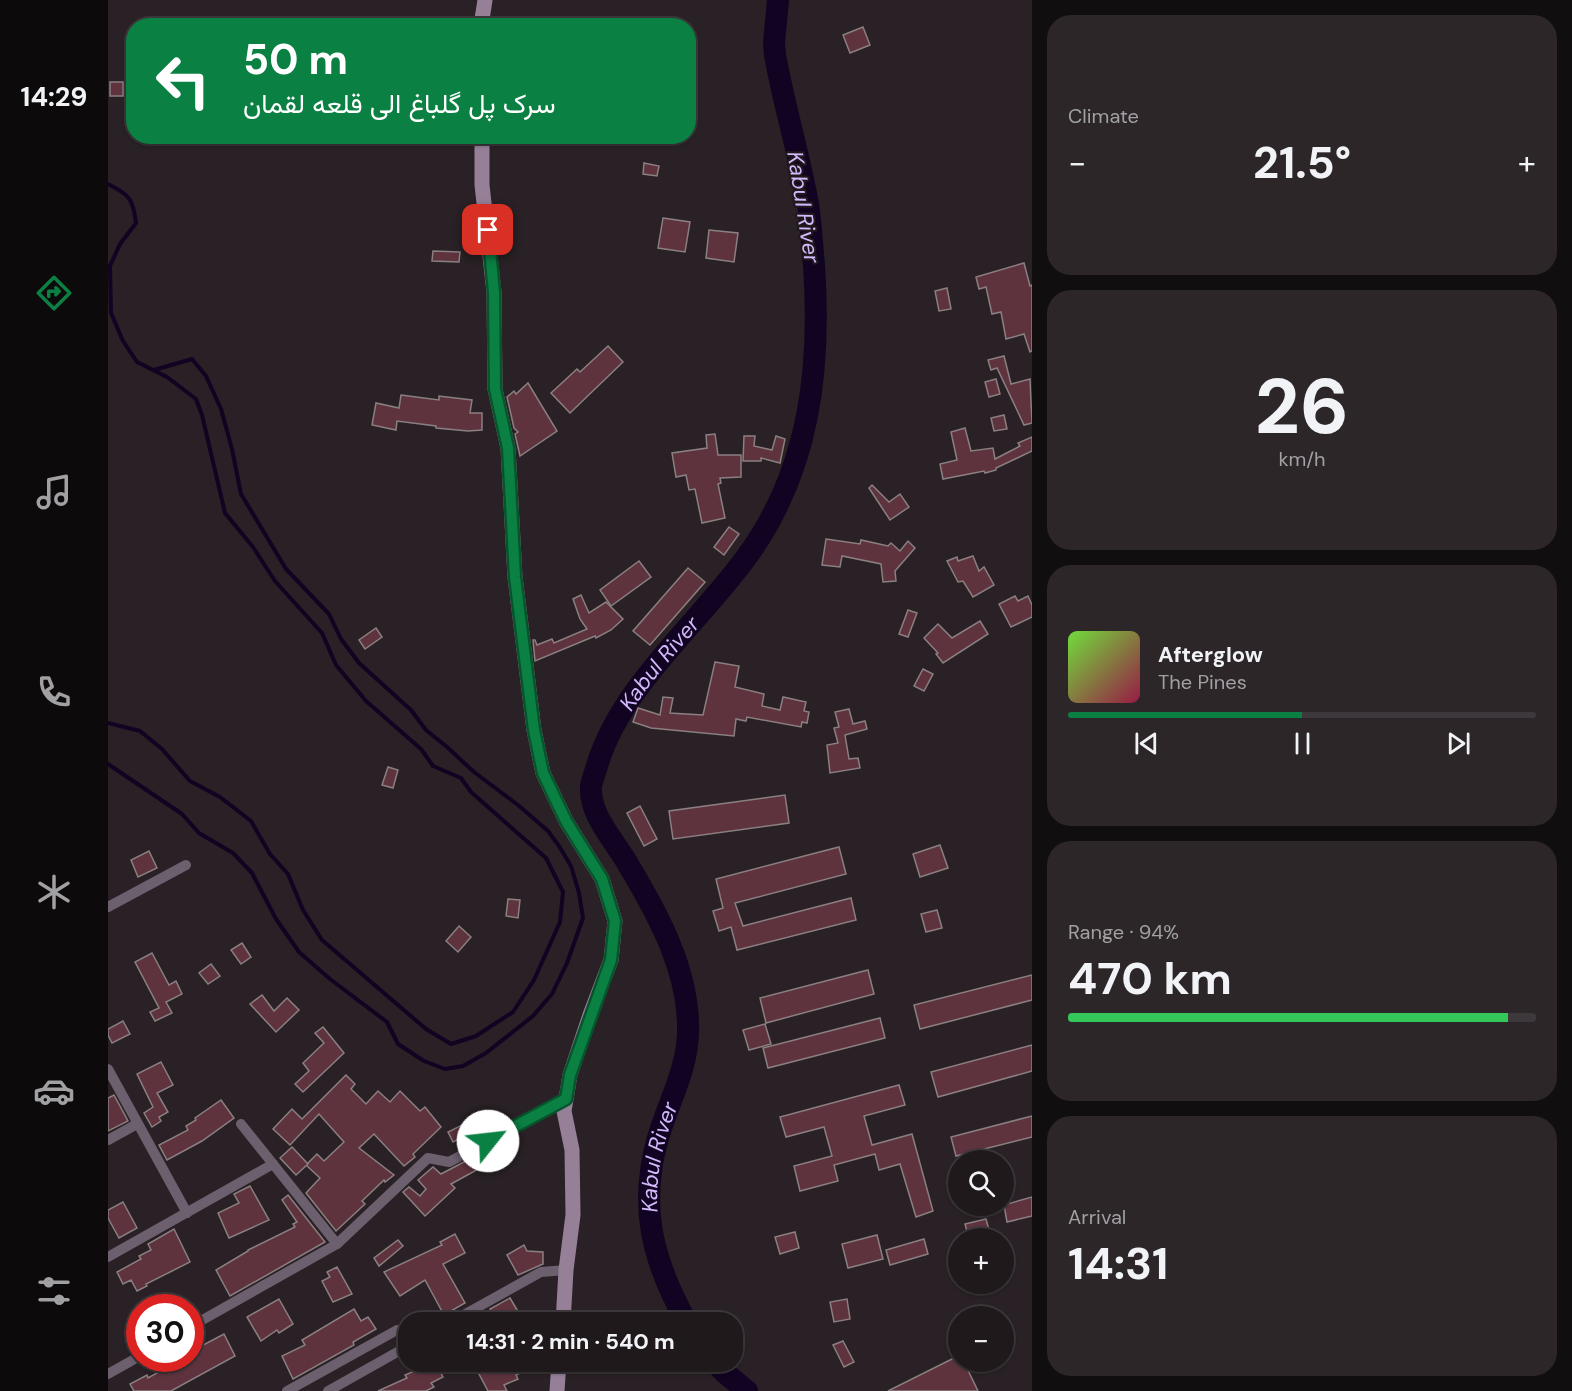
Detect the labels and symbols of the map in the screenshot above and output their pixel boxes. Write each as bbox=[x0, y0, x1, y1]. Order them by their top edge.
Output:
water label: Kabul River bbox=[780, 149, 827, 266]
pin bbox=[462, 204, 513, 255]
water label: Kabul River bbox=[613, 610, 706, 716]
water label: Kabul River bbox=[635, 1097, 685, 1213]
position arrow bbox=[456, 1109, 520, 1173]
speed limit sign: 30 bbox=[126, 1294, 204, 1372]

